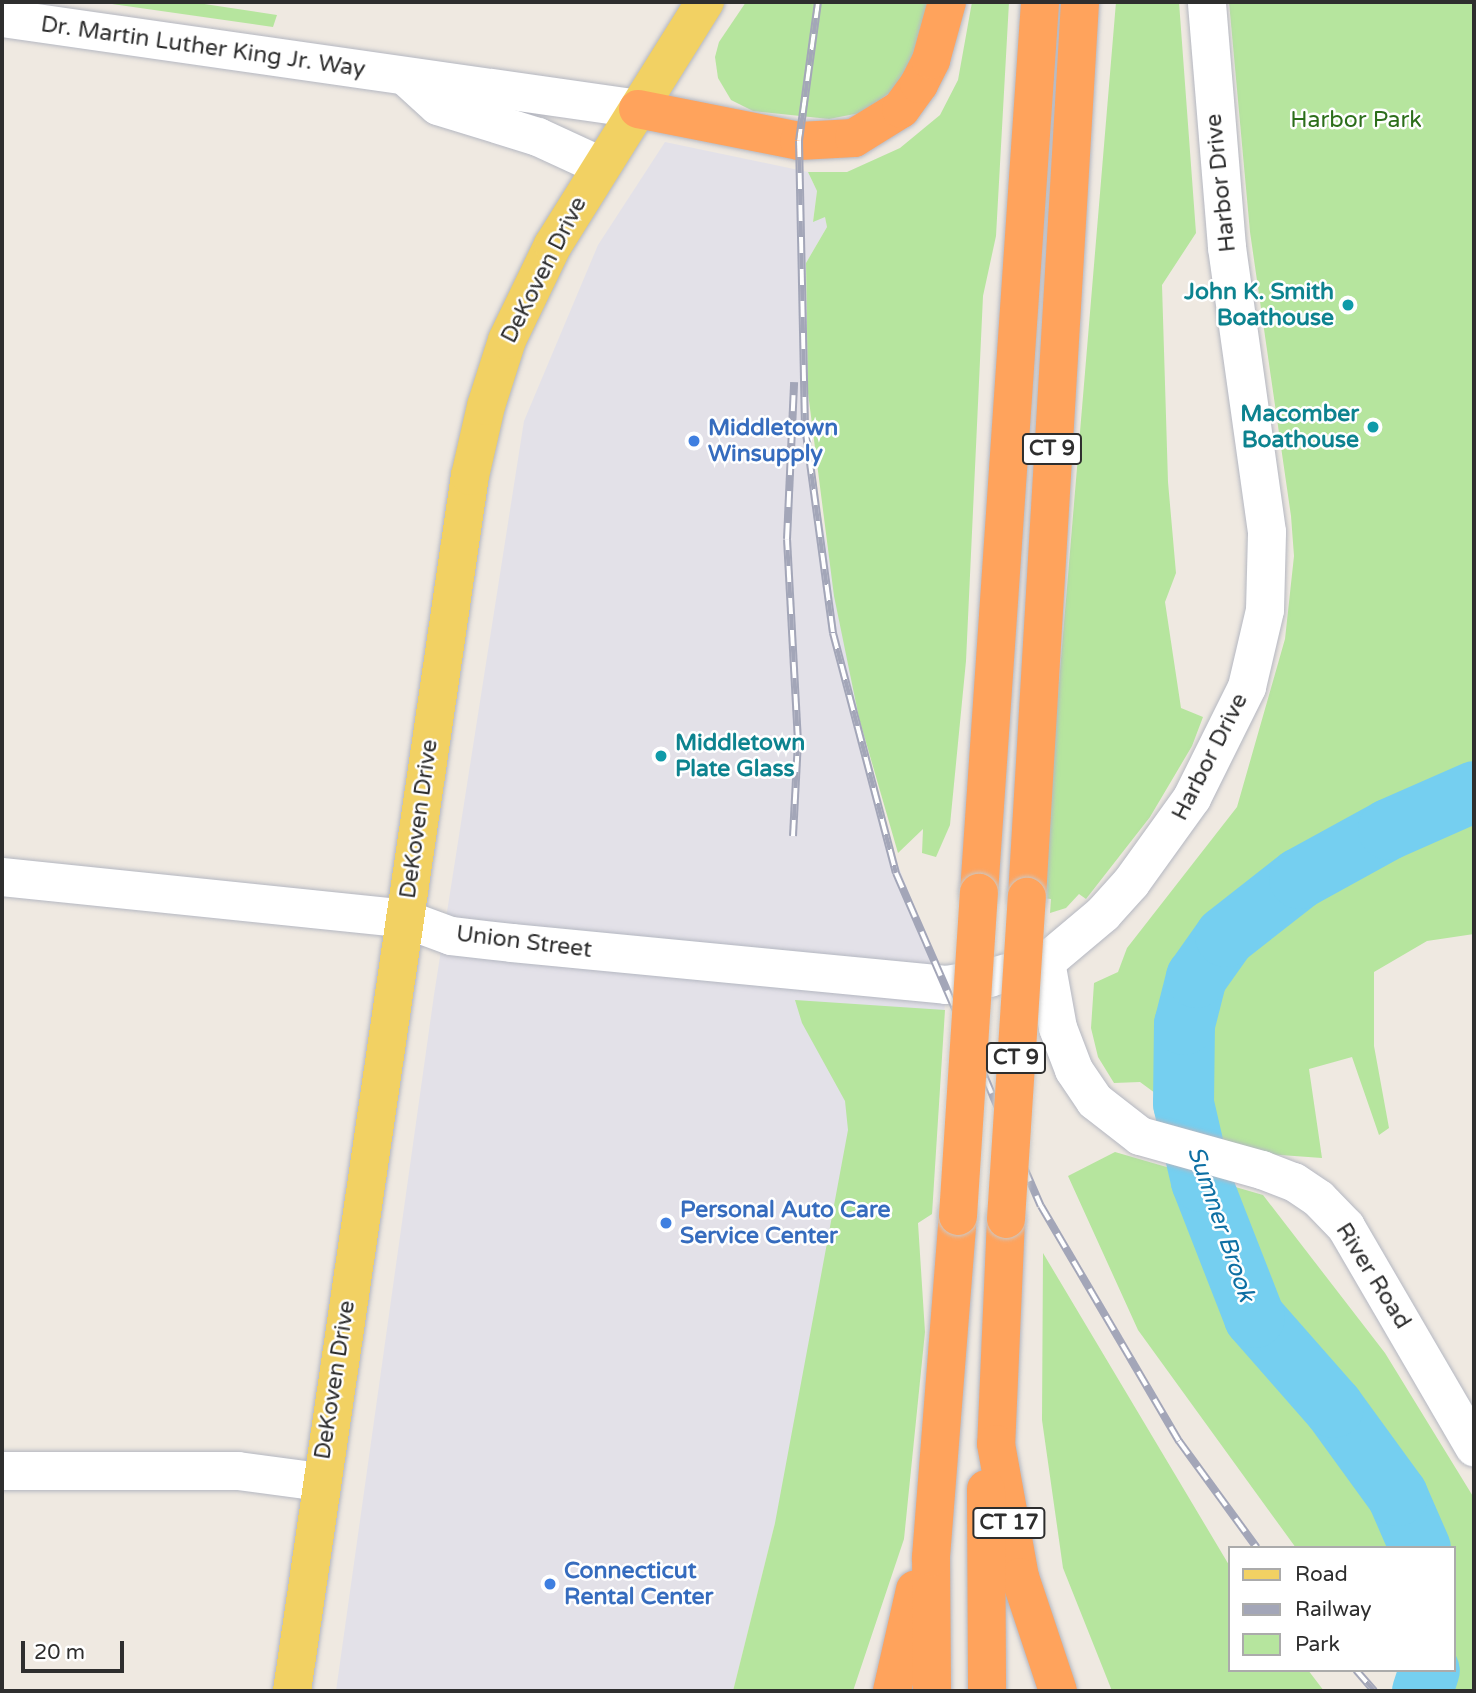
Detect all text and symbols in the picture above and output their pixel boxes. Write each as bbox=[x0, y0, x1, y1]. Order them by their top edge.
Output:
street label: Dr. Martin Luther King Jr. Way bbox=[39, 11, 367, 83]
park label: Harbor Park bbox=[1290, 106, 1422, 134]
street label: Harbor Drive bbox=[1200, 112, 1242, 254]
street label: DeKoven Drive bbox=[495, 192, 593, 348]
place label: John K. Smith Boathouse bbox=[1184, 278, 1334, 332]
marker: John K. Smith Boathouse bbox=[1340, 297, 1356, 313]
place label: Macomber Boathouse bbox=[1240, 400, 1359, 454]
place label: Middletown Winsupply bbox=[708, 414, 838, 468]
marker: Macomber Boathouse bbox=[1365, 419, 1381, 435]
road number: CT 9 bbox=[1020, 432, 1084, 466]
marker: Middletown Winsupply bbox=[686, 433, 702, 449]
street label: Harbor Drive bbox=[1166, 689, 1254, 825]
place label: Middletown Plate Glass bbox=[675, 729, 805, 783]
street label: DeKoven Drive bbox=[394, 738, 444, 900]
marker: Middletown Plate Glass bbox=[653, 748, 669, 764]
street label: Union Street bbox=[455, 920, 593, 964]
road number: CT 9 bbox=[984, 1040, 1048, 1076]
water label: Sumner Brook bbox=[1181, 1143, 1261, 1305]
place label: Personal Auto Care Service Center bbox=[680, 1196, 890, 1250]
marker: Personal Auto Care Service Center bbox=[658, 1215, 674, 1231]
street label: River Road bbox=[1330, 1218, 1416, 1334]
street label: DeKoven Drive bbox=[309, 1299, 361, 1461]
road number: CT 17 bbox=[972, 1506, 1046, 1540]
legend bbox=[1228, 1546, 1455, 1672]
place label: Connecticut Rental Center bbox=[564, 1557, 713, 1611]
text: Road bbox=[1295, 1562, 1348, 1587]
marker: Connecticut Rental Center bbox=[542, 1576, 558, 1592]
text: Railway bbox=[1295, 1597, 1372, 1622]
scale bar bbox=[24, 1626, 128, 1670]
text: Park bbox=[1295, 1632, 1340, 1657]
text: 20 m bbox=[34, 1640, 85, 1665]

